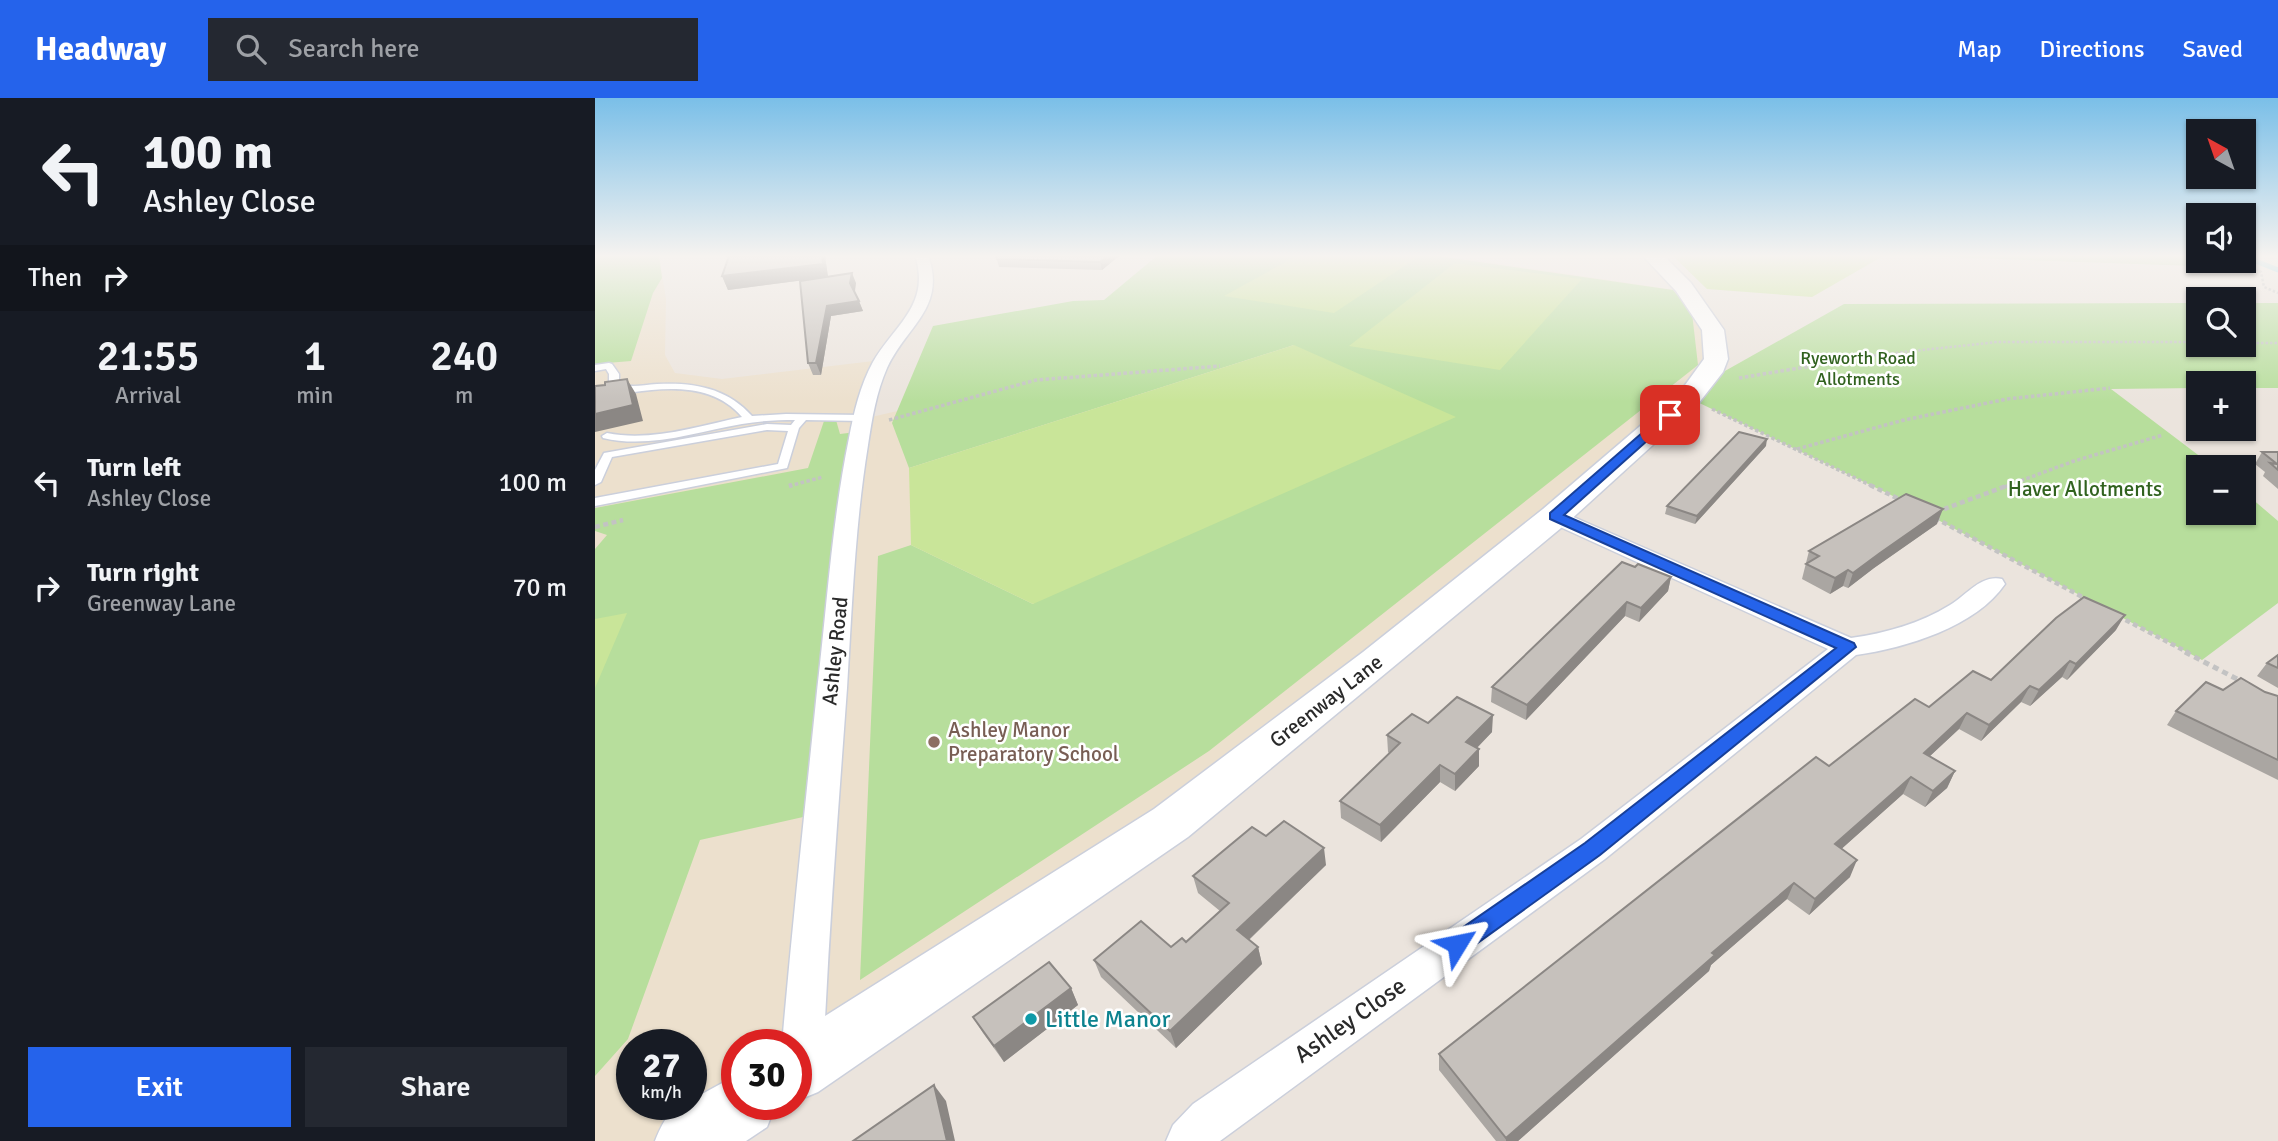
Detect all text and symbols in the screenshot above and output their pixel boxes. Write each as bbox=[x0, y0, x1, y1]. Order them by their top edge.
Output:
search box bbox=[208, 18, 698, 81]
text: Headway bbox=[35, 29, 166, 70]
icon: search bbox=[232, 30, 270, 68]
text: Search here bbox=[288, 33, 419, 65]
text: Map bbox=[1957, 34, 2002, 64]
text: Directions bbox=[2040, 34, 2145, 64]
text: Saved bbox=[2183, 34, 2243, 64]
north arrow bbox=[2186, 119, 2256, 189]
map controls bbox=[2186, 119, 2256, 525]
text: 100 m bbox=[143, 122, 273, 182]
icon: left bbox=[28, 126, 119, 217]
text: Ashley Close bbox=[143, 182, 316, 221]
button: sound bbox=[2186, 203, 2256, 273]
icon: right bbox=[96, 259, 134, 297]
text: Then bbox=[28, 262, 82, 294]
button: search bbox=[2186, 287, 2256, 357]
text: 21:55 bbox=[97, 331, 199, 382]
text: 1 bbox=[303, 331, 326, 382]
text: 240 bbox=[430, 331, 498, 382]
park label: Ryeworth Road Allotments bbox=[1800, 347, 1916, 390]
button: + bbox=[2186, 371, 2256, 441]
text: Arrival bbox=[115, 381, 181, 410]
text: min bbox=[296, 381, 333, 410]
text: m bbox=[455, 381, 473, 410]
pin bbox=[1640, 385, 1700, 445]
icon: arrive bbox=[1651, 396, 1689, 434]
text: Turn left bbox=[87, 452, 181, 484]
button: − bbox=[2186, 455, 2256, 525]
icon: left bbox=[28, 464, 66, 502]
text: 100 m bbox=[498, 467, 567, 499]
park label: Haver Allotments bbox=[2008, 476, 2162, 502]
text: Ashley Close bbox=[87, 484, 211, 513]
text: Turn right bbox=[87, 557, 199, 589]
icon: right bbox=[28, 569, 66, 607]
text: 70 m bbox=[512, 572, 567, 604]
text: Greenway Lane bbox=[87, 589, 236, 618]
street label: Ashley Road bbox=[816, 595, 854, 707]
street label: Greenway Lane bbox=[1264, 649, 1388, 753]
place label: Ashley Manor Preparatory School bbox=[948, 717, 1119, 767]
marker: Ashley Manor Preparatory School bbox=[926, 734, 942, 750]
position arrow bbox=[1420, 907, 1494, 981]
street label: Ashley Close bbox=[1288, 971, 1412, 1069]
place label: Little Manor bbox=[1045, 1004, 1170, 1034]
marker: Little Manor bbox=[1023, 1011, 1039, 1027]
speed limit sign: 30 bbox=[721, 1029, 812, 1120]
text: 27 bbox=[643, 1044, 680, 1087]
button: Exit bbox=[28, 1047, 291, 1127]
button: Share bbox=[305, 1047, 567, 1127]
text: km/h bbox=[641, 1081, 682, 1103]

